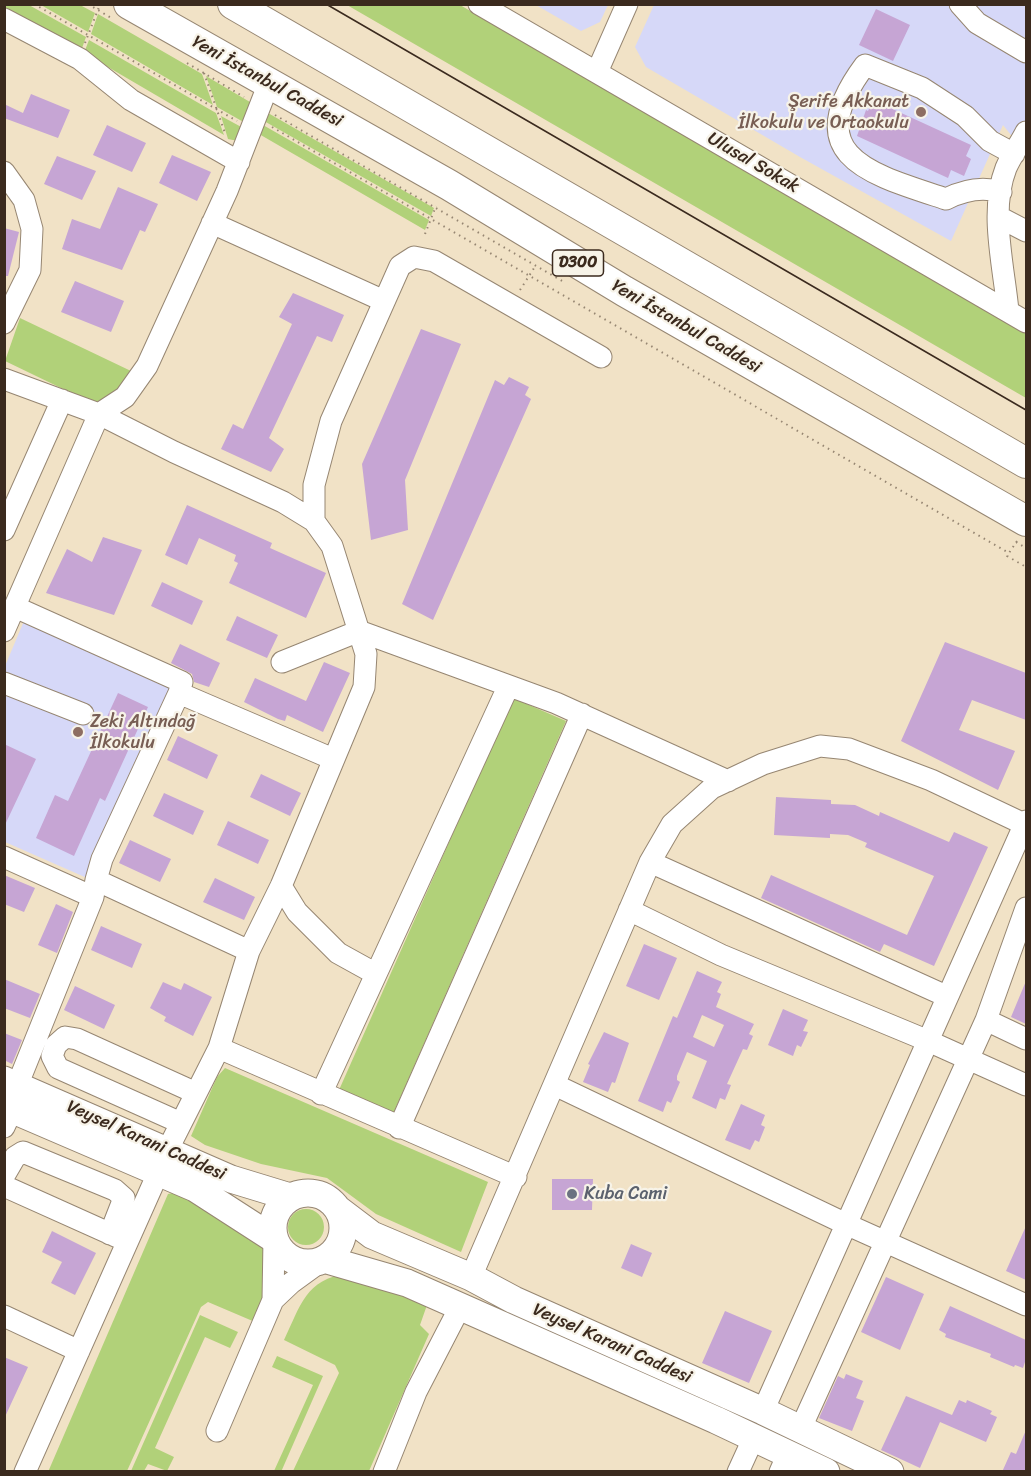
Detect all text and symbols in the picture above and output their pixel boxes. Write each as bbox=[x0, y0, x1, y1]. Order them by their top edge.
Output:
street label: Yeni İstanbul Caddesi bbox=[188, 32, 346, 132]
place label: Şerife Akkanat İlkokulu ve Ortaokulu bbox=[738, 91, 909, 134]
marker: Şerife Akkanat İlkokulu ve Ortaokulu bbox=[914, 105, 928, 119]
street label: Ulusal Sokak bbox=[703, 128, 803, 198]
road number: D300 bbox=[552, 250, 604, 276]
street label: Yeni İstanbul Caddesi bbox=[607, 275, 765, 379]
place label: Zeki Altındağ İlkokulu bbox=[90, 711, 195, 754]
marker: Zeki Altındağ İlkokulu bbox=[71, 725, 85, 739]
street label: Veysel Karani Caddesi bbox=[63, 1096, 229, 1186]
place label: Kuba Cami bbox=[584, 1183, 667, 1205]
marker: Kuba Cami bbox=[565, 1187, 579, 1201]
street label: Veysel Karani Caddesi bbox=[529, 1299, 695, 1389]

